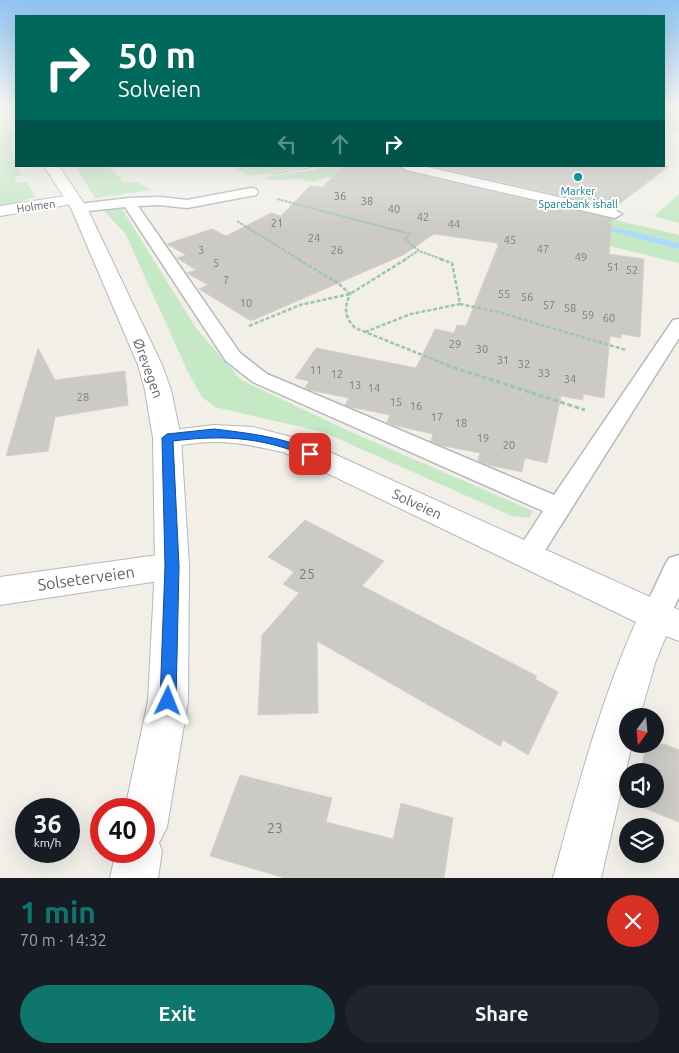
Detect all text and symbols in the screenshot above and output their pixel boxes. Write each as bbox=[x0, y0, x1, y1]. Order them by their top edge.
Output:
icon: right bbox=[35, 35, 100, 100]
text: 50 m bbox=[118, 35, 196, 75]
text: Solveien bbox=[118, 76, 201, 101]
icon: left bbox=[273, 130, 301, 158]
icon: ahead bbox=[326, 130, 354, 158]
icon: right bbox=[379, 130, 407, 158]
marker: Marker Sparebank ishall bbox=[572, 171, 584, 183]
place label: Marker Sparebank ishall bbox=[538, 185, 618, 210]
house number: 36 bbox=[334, 190, 346, 202]
house number: 38 bbox=[361, 195, 373, 207]
street label: Holmen bbox=[16, 197, 56, 215]
house number: 40 bbox=[388, 203, 400, 215]
house number: 42 bbox=[417, 211, 429, 223]
house number: 21 bbox=[271, 217, 283, 229]
house number: 44 bbox=[448, 218, 460, 230]
house number: 24 bbox=[308, 232, 320, 244]
house number: 45 bbox=[504, 234, 516, 246]
house number: 47 bbox=[537, 243, 549, 255]
house number: 3 bbox=[198, 244, 204, 256]
house number: 26 bbox=[331, 244, 343, 256]
house number: 49 bbox=[575, 251, 587, 263]
house number: 5 bbox=[213, 257, 219, 269]
house number: 51 bbox=[607, 261, 619, 273]
house number: 52 bbox=[626, 264, 638, 276]
house number: 7 bbox=[223, 274, 229, 286]
house number: 55 bbox=[498, 288, 510, 300]
house number: 56 bbox=[521, 291, 533, 303]
house number: 10 bbox=[240, 297, 252, 309]
house number: 57 bbox=[543, 299, 555, 311]
house number: 58 bbox=[564, 302, 576, 314]
house number: 59 bbox=[582, 309, 594, 321]
house number: 60 bbox=[603, 312, 615, 324]
street label: Ørevegen bbox=[130, 336, 166, 400]
house number: 29 bbox=[449, 338, 461, 350]
house number: 30 bbox=[476, 343, 488, 355]
house number: 31 bbox=[497, 354, 509, 366]
house number: 32 bbox=[518, 358, 530, 370]
house number: 11 bbox=[310, 364, 322, 376]
house number: 33 bbox=[538, 367, 550, 379]
house number: 12 bbox=[331, 368, 343, 380]
house number: 34 bbox=[564, 373, 576, 385]
house number: 13 bbox=[349, 379, 361, 391]
house number: 14 bbox=[368, 382, 380, 394]
house number: 28 bbox=[77, 391, 89, 403]
house number: 15 bbox=[390, 396, 402, 408]
house number: 16 bbox=[410, 400, 422, 412]
house number: 17 bbox=[431, 411, 443, 423]
house number: 18 bbox=[455, 417, 467, 429]
house number: 19 bbox=[477, 432, 489, 444]
pin bbox=[289, 433, 331, 475]
house number: 20 bbox=[503, 439, 515, 451]
icon: arrive bbox=[296, 440, 324, 468]
street label: Solveien bbox=[390, 486, 444, 522]
street label: Solseterveien bbox=[36, 562, 136, 594]
house number: 25 bbox=[299, 566, 315, 582]
position arrow bbox=[141, 674, 193, 726]
north arrow bbox=[619, 708, 664, 752]
map controls bbox=[619, 708, 664, 863]
button: sound bbox=[619, 763, 664, 808]
speed limit sign: 40 bbox=[90, 798, 155, 863]
text: 36 bbox=[33, 810, 62, 838]
button: layers bbox=[619, 818, 664, 863]
house number: 23 bbox=[267, 820, 283, 836]
text: km/h bbox=[34, 836, 61, 849]
text: 1 min bbox=[20, 895, 96, 929]
button: close bbox=[607, 895, 659, 947]
text: 70 m · 14:32 bbox=[20, 931, 107, 949]
button: Exit bbox=[20, 985, 335, 1043]
button: Share bbox=[345, 985, 659, 1043]

